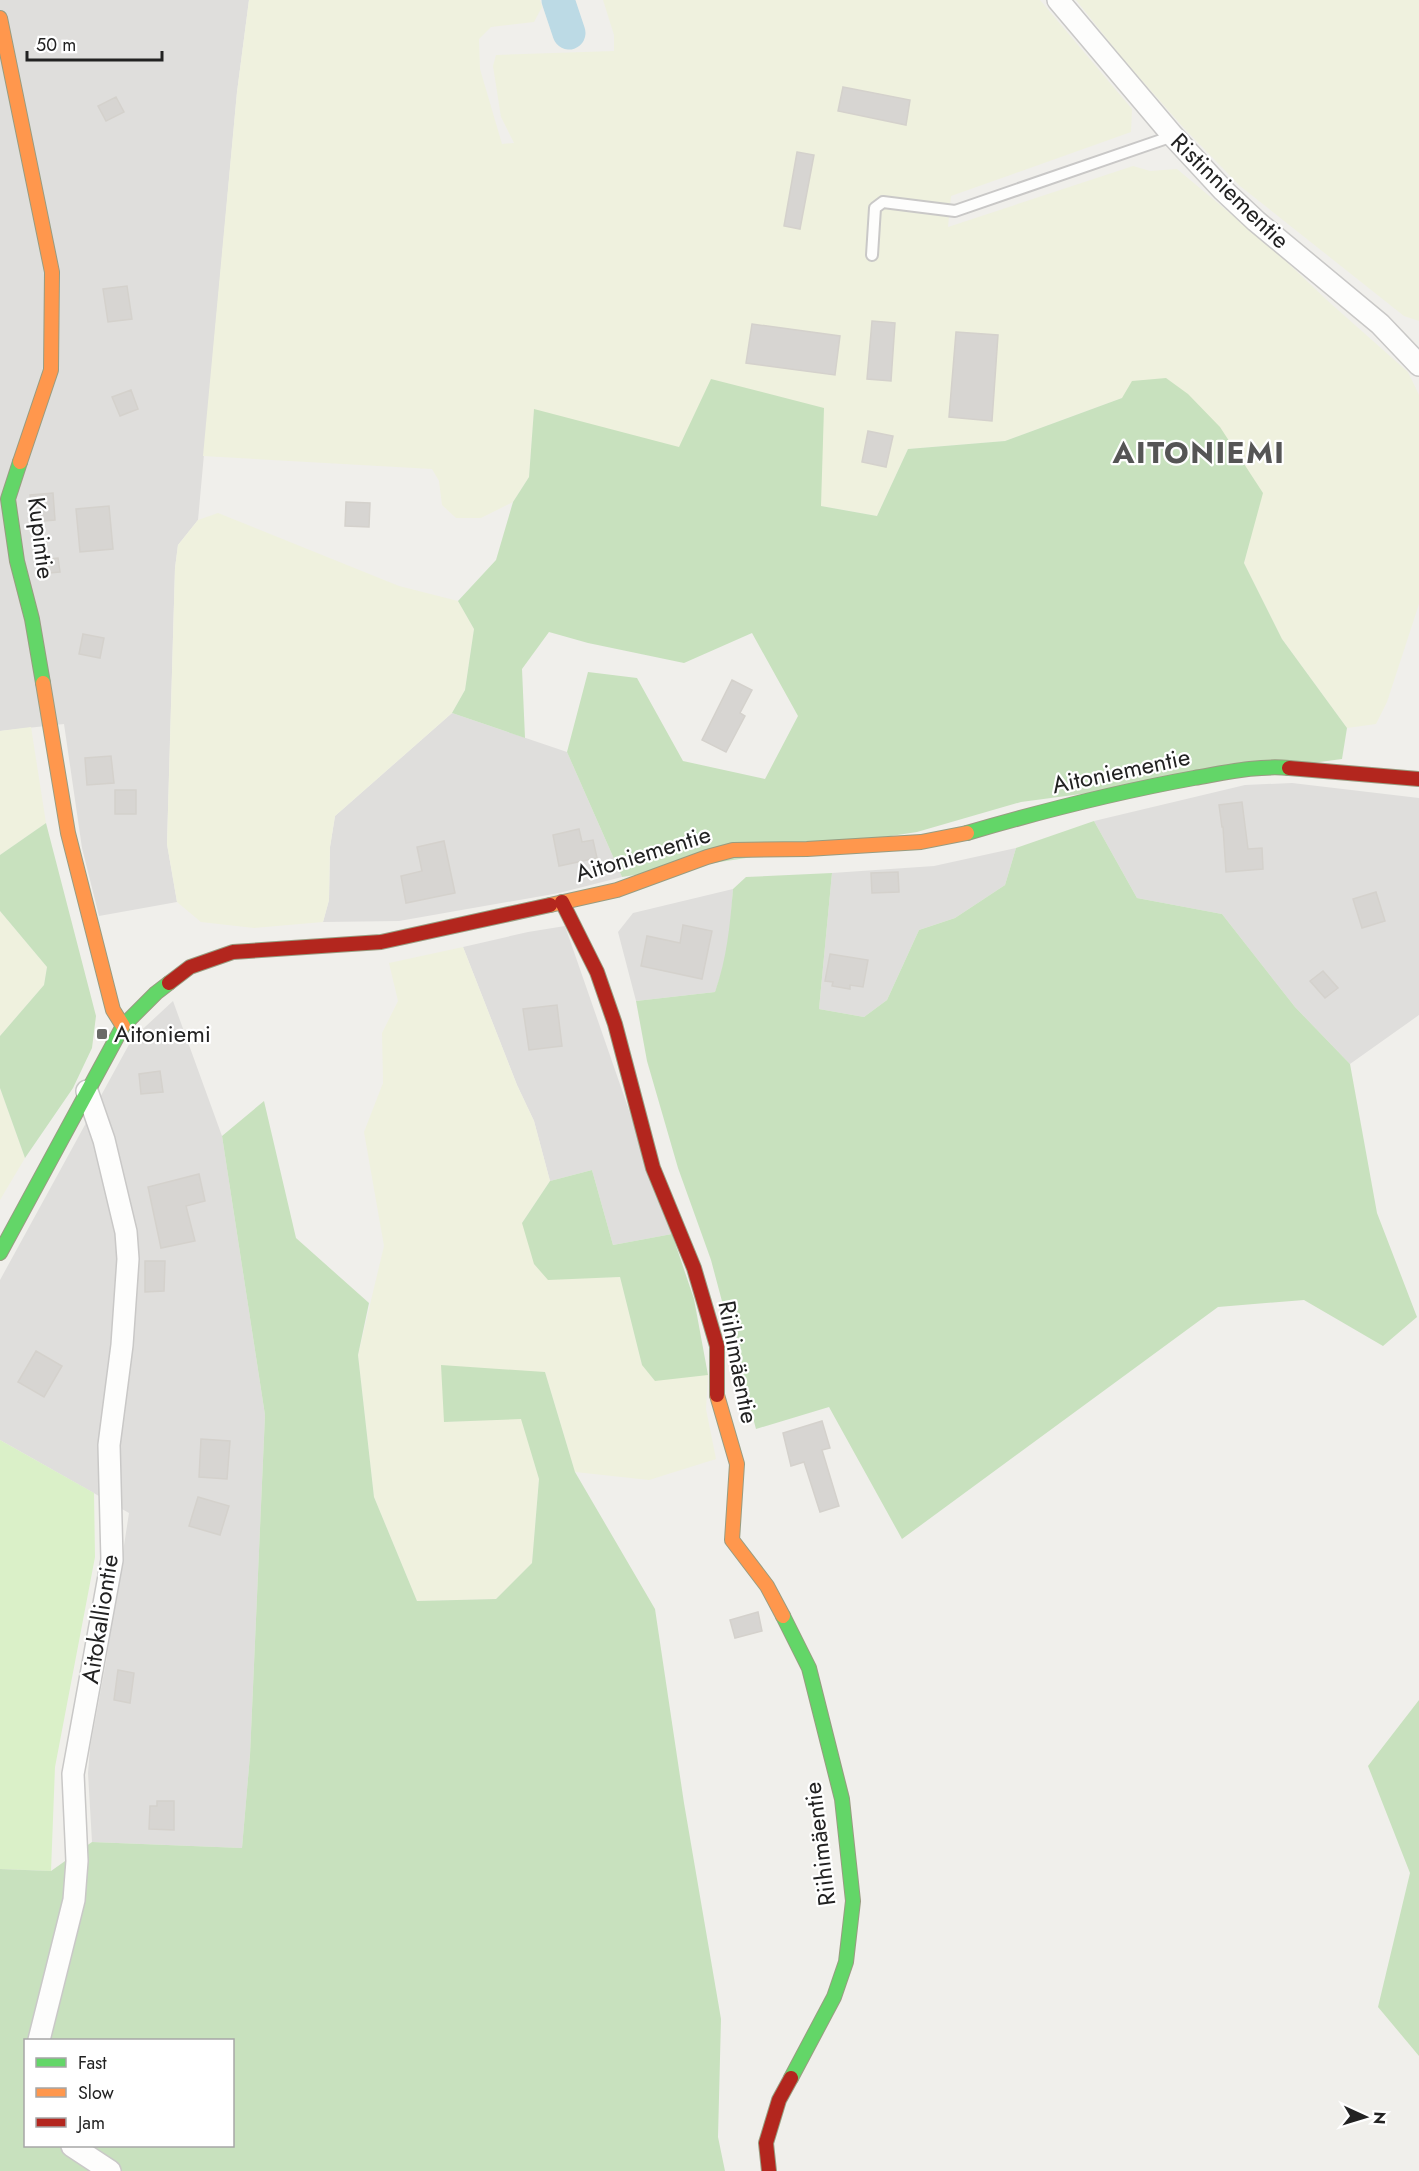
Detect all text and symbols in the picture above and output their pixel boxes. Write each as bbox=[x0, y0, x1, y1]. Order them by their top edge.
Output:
scale bar bbox=[27, 24, 162, 62]
text: 50 m bbox=[36, 32, 76, 58]
street label: Ristinniementie bbox=[1163, 125, 1298, 256]
district label: AITONIEMI bbox=[1112, 431, 1285, 474]
street label: Kupintie bbox=[19, 495, 64, 581]
street label: Aitoniementie bbox=[1049, 739, 1193, 802]
street label: Aitoniementie bbox=[571, 816, 715, 891]
place label: Aitoniemi bbox=[114, 1016, 211, 1051]
marker: Aitoniemi bbox=[95, 1027, 109, 1041]
street label: Riihimäentie bbox=[709, 1297, 768, 1426]
street label: Aitokalliontie bbox=[72, 1552, 127, 1686]
street label: Riihimäentie bbox=[795, 1780, 844, 1908]
legend bbox=[24, 2039, 234, 2147]
text: Fast bbox=[78, 2050, 107, 2076]
text: Slow bbox=[78, 2080, 115, 2106]
north arrow bbox=[1335, 2087, 1395, 2147]
text: Jam bbox=[76, 2110, 105, 2136]
text: N bbox=[1368, 2111, 1391, 2125]

